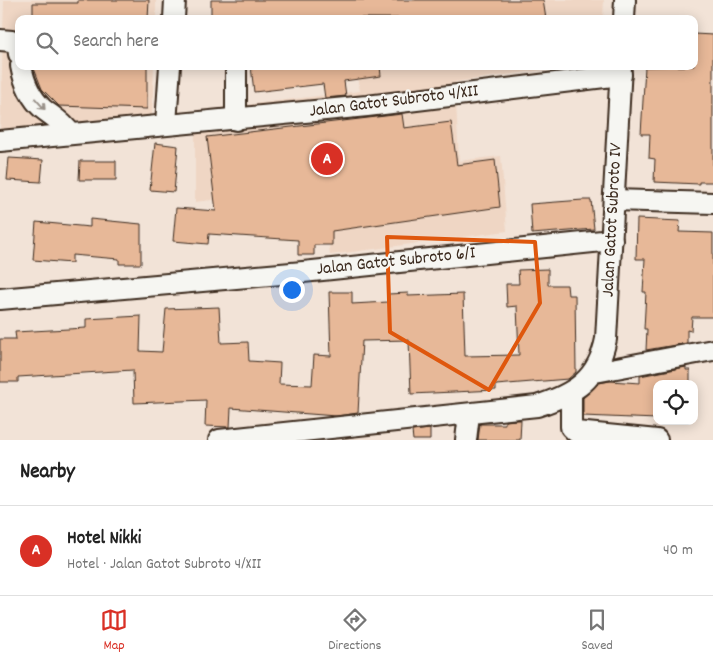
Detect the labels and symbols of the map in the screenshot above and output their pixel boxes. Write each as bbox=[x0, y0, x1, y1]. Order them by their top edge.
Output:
street label: Jalan Gatot Subroto 4/XII bbox=[308, 79, 480, 125]
one-way arrow bbox=[34, 97, 45, 110]
pin: A bbox=[311, 140, 343, 178]
street label: Jalan Gatot Subroto IV bbox=[596, 142, 630, 298]
street label: Jalan Gatot Subroto 6/I bbox=[315, 241, 477, 283]
your location bbox=[279, 277, 305, 303]

